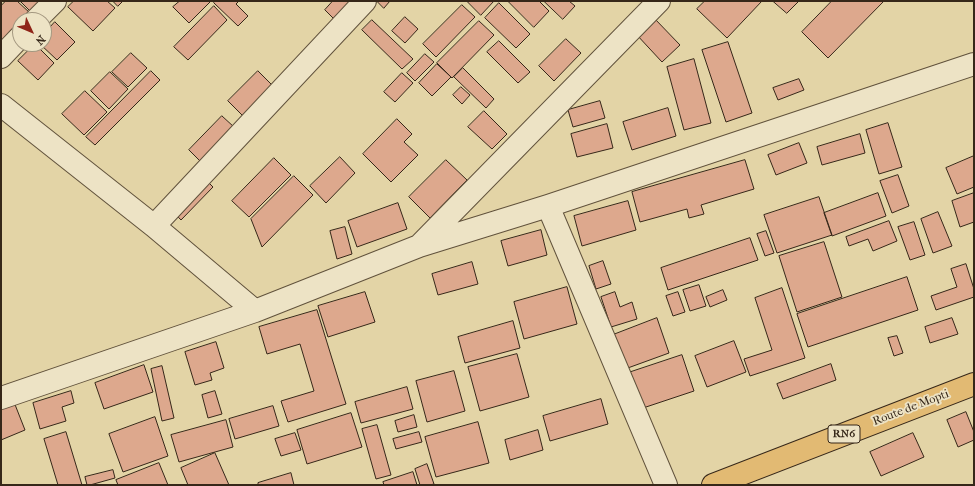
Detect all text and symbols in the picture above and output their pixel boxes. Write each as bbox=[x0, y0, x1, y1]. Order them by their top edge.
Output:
north arrow bbox=[12, 12, 52, 52]
text: N bbox=[33, 32, 48, 48]
street label: Route de Mopti bbox=[871, 387, 951, 429]
road number: RN6 bbox=[828, 425, 860, 443]

